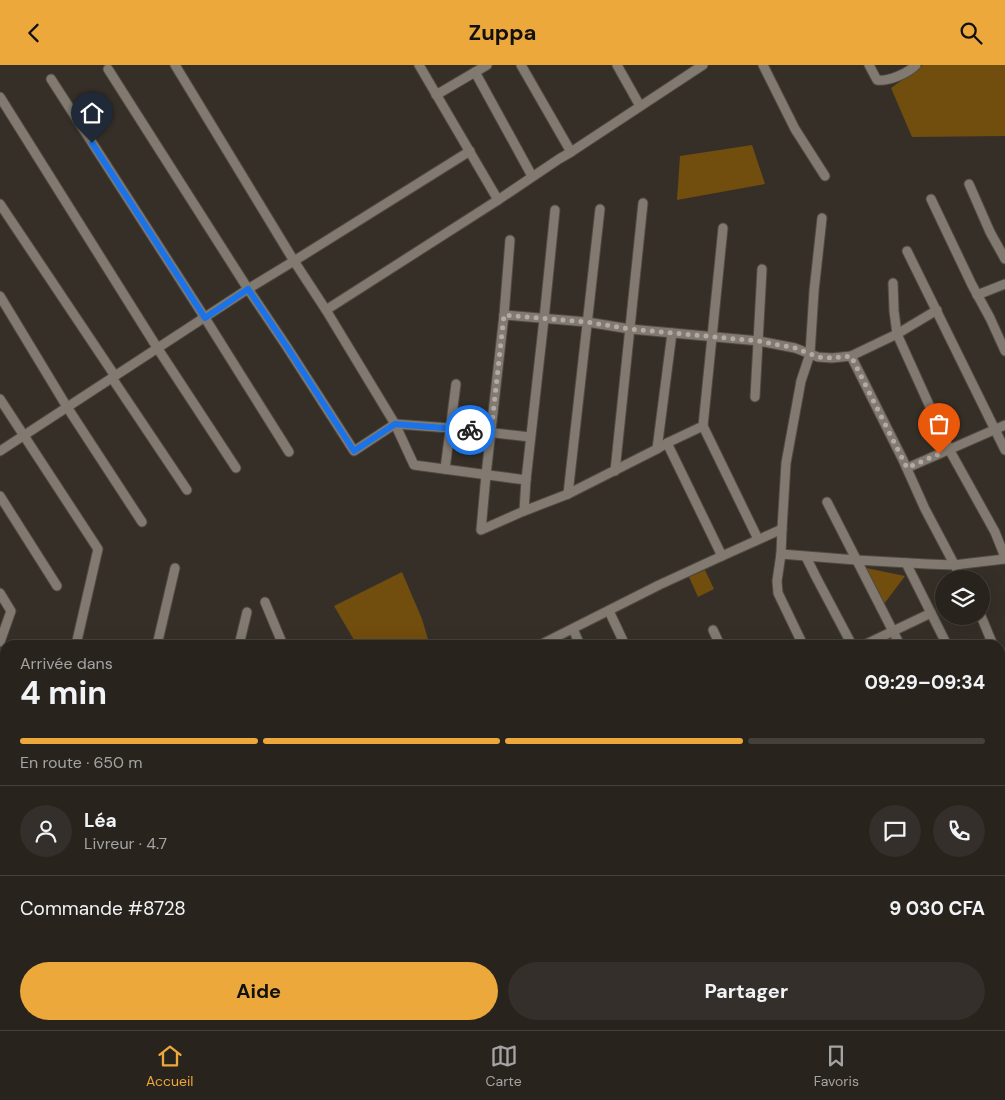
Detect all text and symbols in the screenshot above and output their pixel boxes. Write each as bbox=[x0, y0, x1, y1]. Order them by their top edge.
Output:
text: Zuppa bbox=[469, 18, 536, 47]
icon: back bbox=[20, 19, 48, 47]
icon: search bbox=[957, 19, 985, 47]
pin bbox=[71, 92, 113, 143]
icon: home bbox=[78, 99, 106, 127]
pin bbox=[918, 403, 960, 454]
courier bbox=[445, 405, 495, 455]
icon: bag bbox=[925, 410, 953, 438]
icon: bike bbox=[456, 416, 484, 444]
map controls bbox=[935, 570, 990, 625]
button: layers bbox=[935, 570, 990, 625]
text: Arrivée dans bbox=[20, 653, 113, 674]
text: 09:29–09:34 bbox=[864, 670, 985, 695]
text: 4 min bbox=[20, 672, 107, 714]
text: En route · 650 m bbox=[20, 752, 143, 773]
button: person bbox=[20, 805, 72, 857]
button: chat bbox=[869, 805, 921, 857]
button: phone bbox=[933, 805, 985, 857]
text: Léa bbox=[84, 808, 117, 833]
text: Livreur · 4.7 bbox=[84, 833, 167, 854]
text: Commande #8728 bbox=[20, 896, 186, 921]
text: 9 030 CFA bbox=[889, 896, 985, 921]
button: Aide bbox=[20, 962, 498, 1020]
button: Partager bbox=[508, 962, 985, 1020]
tab: Accueil bbox=[146, 1042, 193, 1090]
tab: Carte bbox=[486, 1042, 522, 1090]
tab: Favoris bbox=[814, 1042, 859, 1090]

